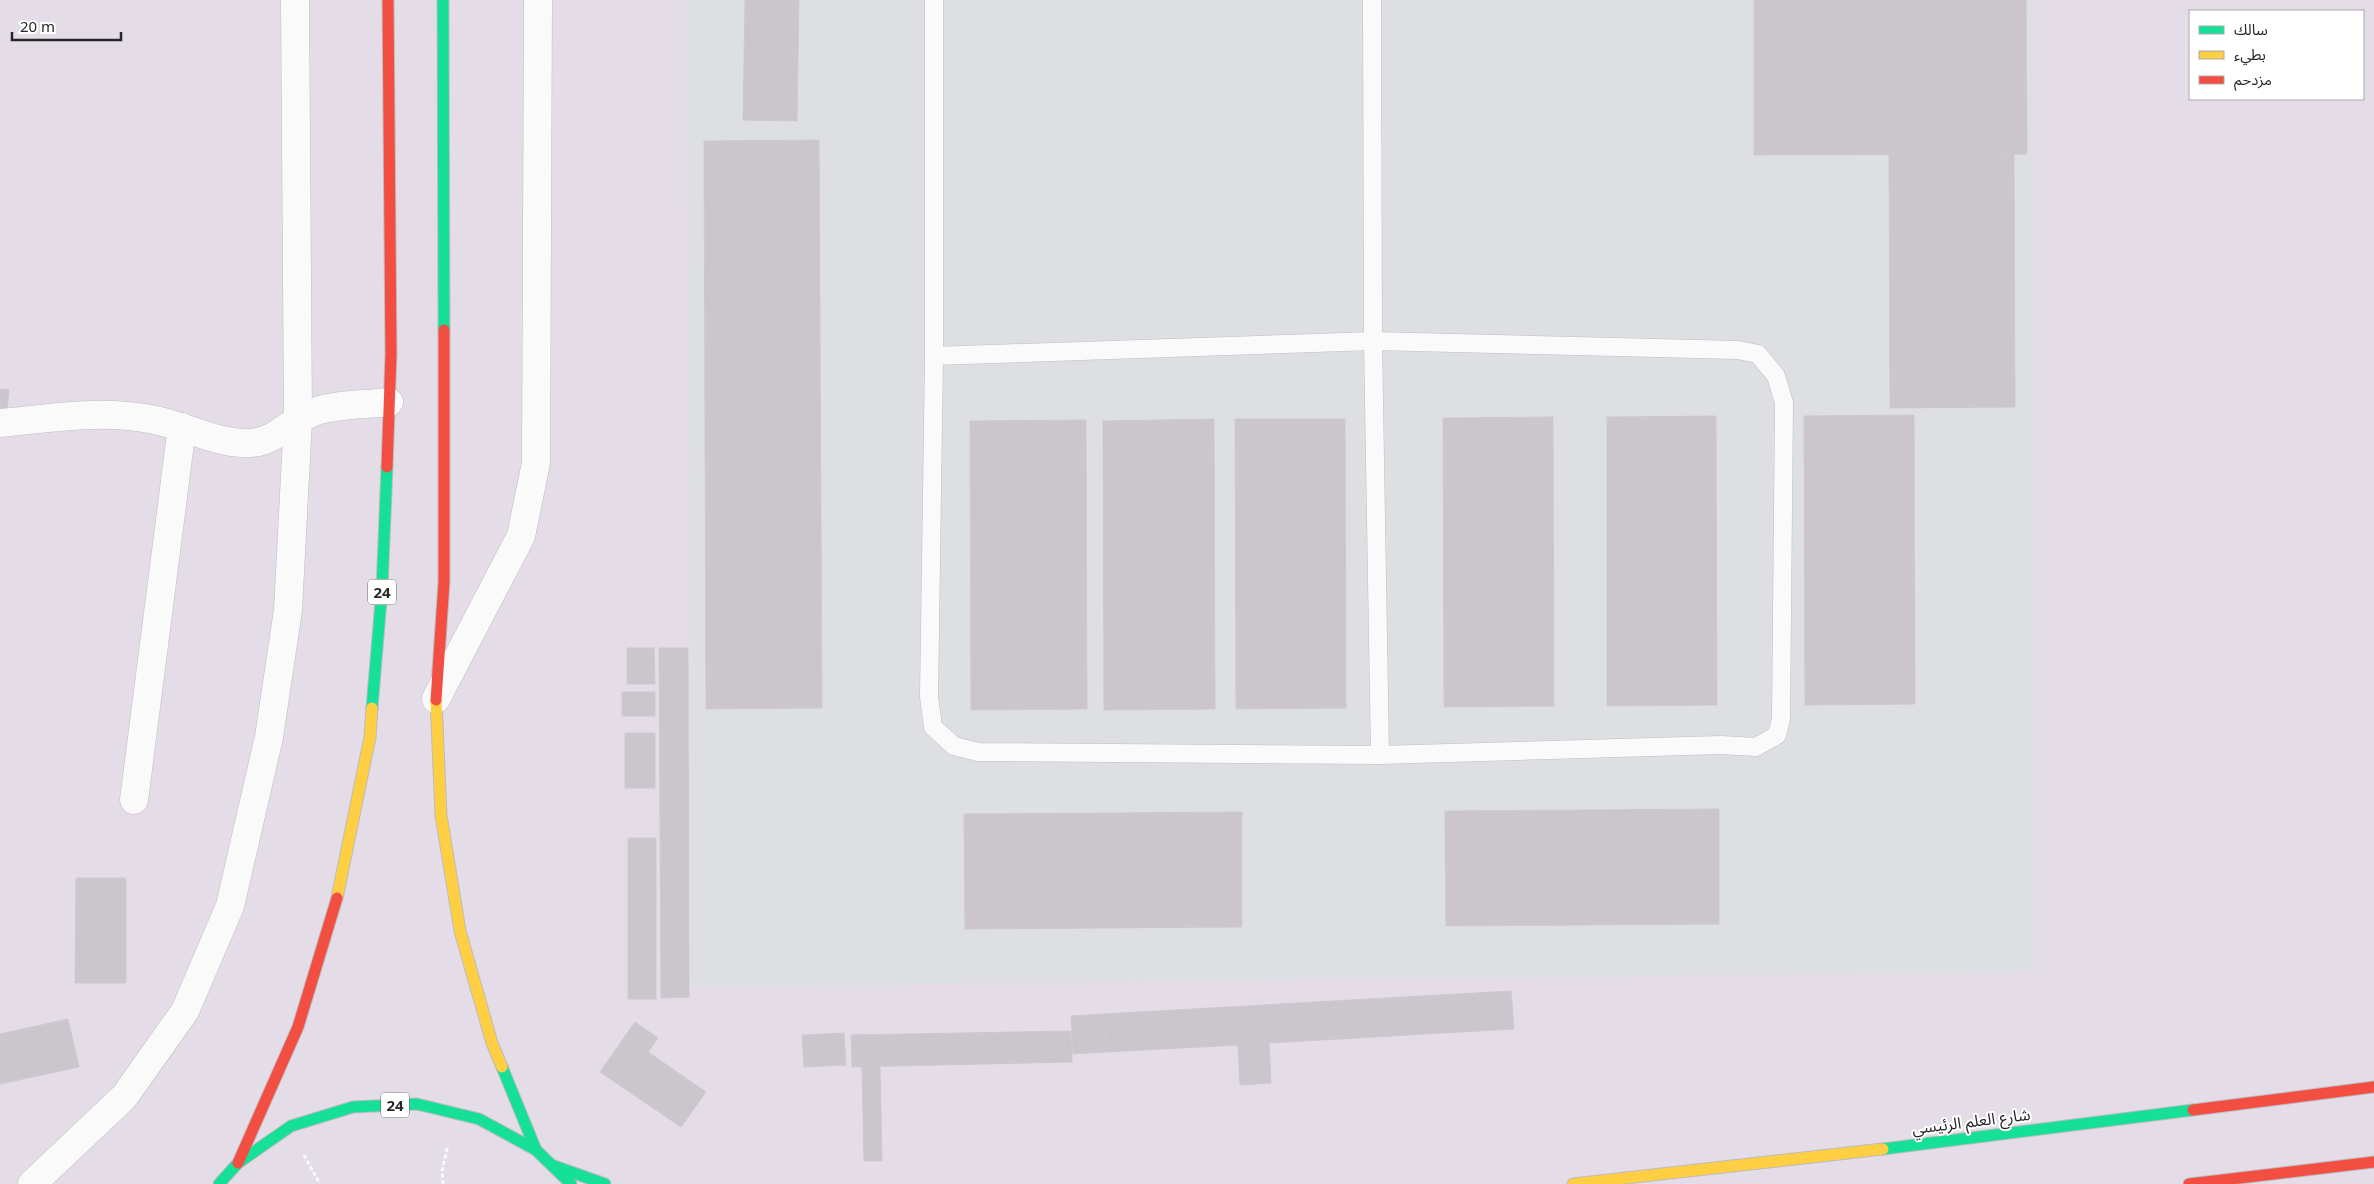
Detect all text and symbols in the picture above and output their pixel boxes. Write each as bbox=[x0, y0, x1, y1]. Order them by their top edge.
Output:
scale bar bbox=[12, 10, 121, 42]
legend bbox=[2189, 10, 2364, 100]
text: 20 m bbox=[20, 16, 55, 36]
text: سالك bbox=[2234, 19, 2268, 39]
text: بطيء bbox=[2234, 44, 2266, 66]
text: مزدحم bbox=[2234, 69, 2272, 91]
road number: 24 bbox=[368, 580, 396, 604]
road number: 24 bbox=[381, 1092, 409, 1118]
street label: شارع العلم الرئيسي bbox=[1911, 1103, 2032, 1141]

